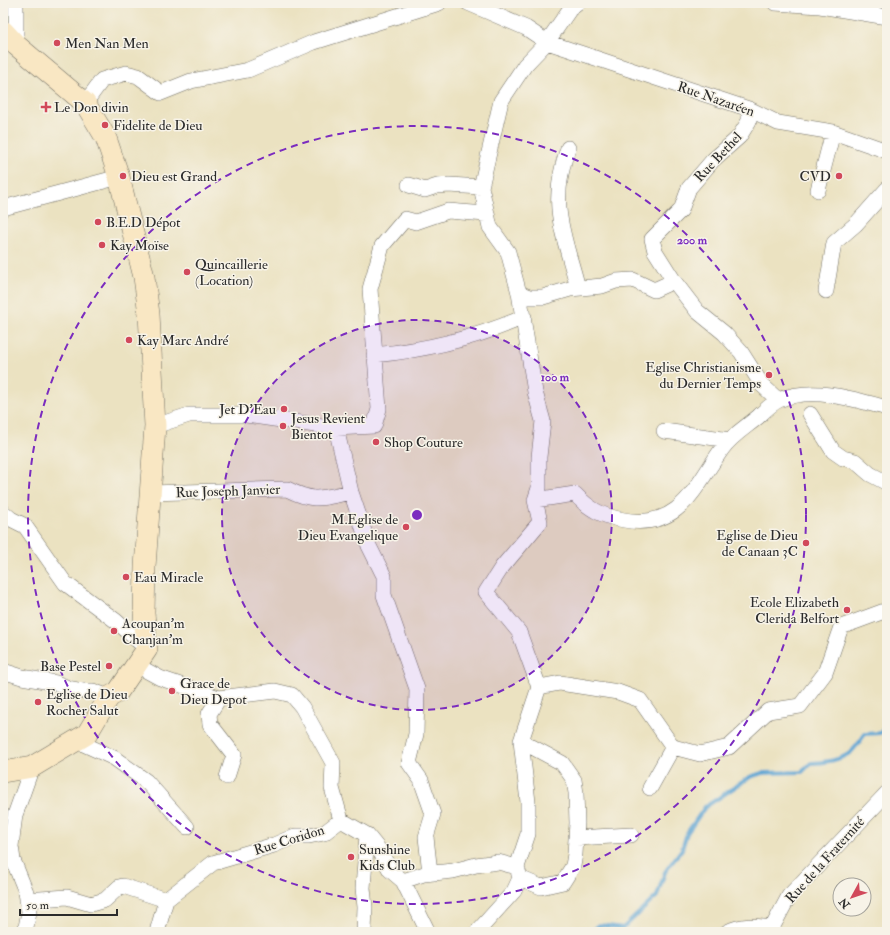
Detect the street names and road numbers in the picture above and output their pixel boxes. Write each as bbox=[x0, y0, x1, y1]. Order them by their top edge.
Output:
street label: Rue Nazaréen bbox=[675, 78, 757, 120]
street label: Rue Bethel bbox=[691, 128, 746, 186]
street label: Rue Joseph Janvier bbox=[175, 481, 282, 502]
street label: Rue de la Fraternité bbox=[782, 813, 868, 907]
street label: Rue Coridon bbox=[252, 821, 326, 859]

